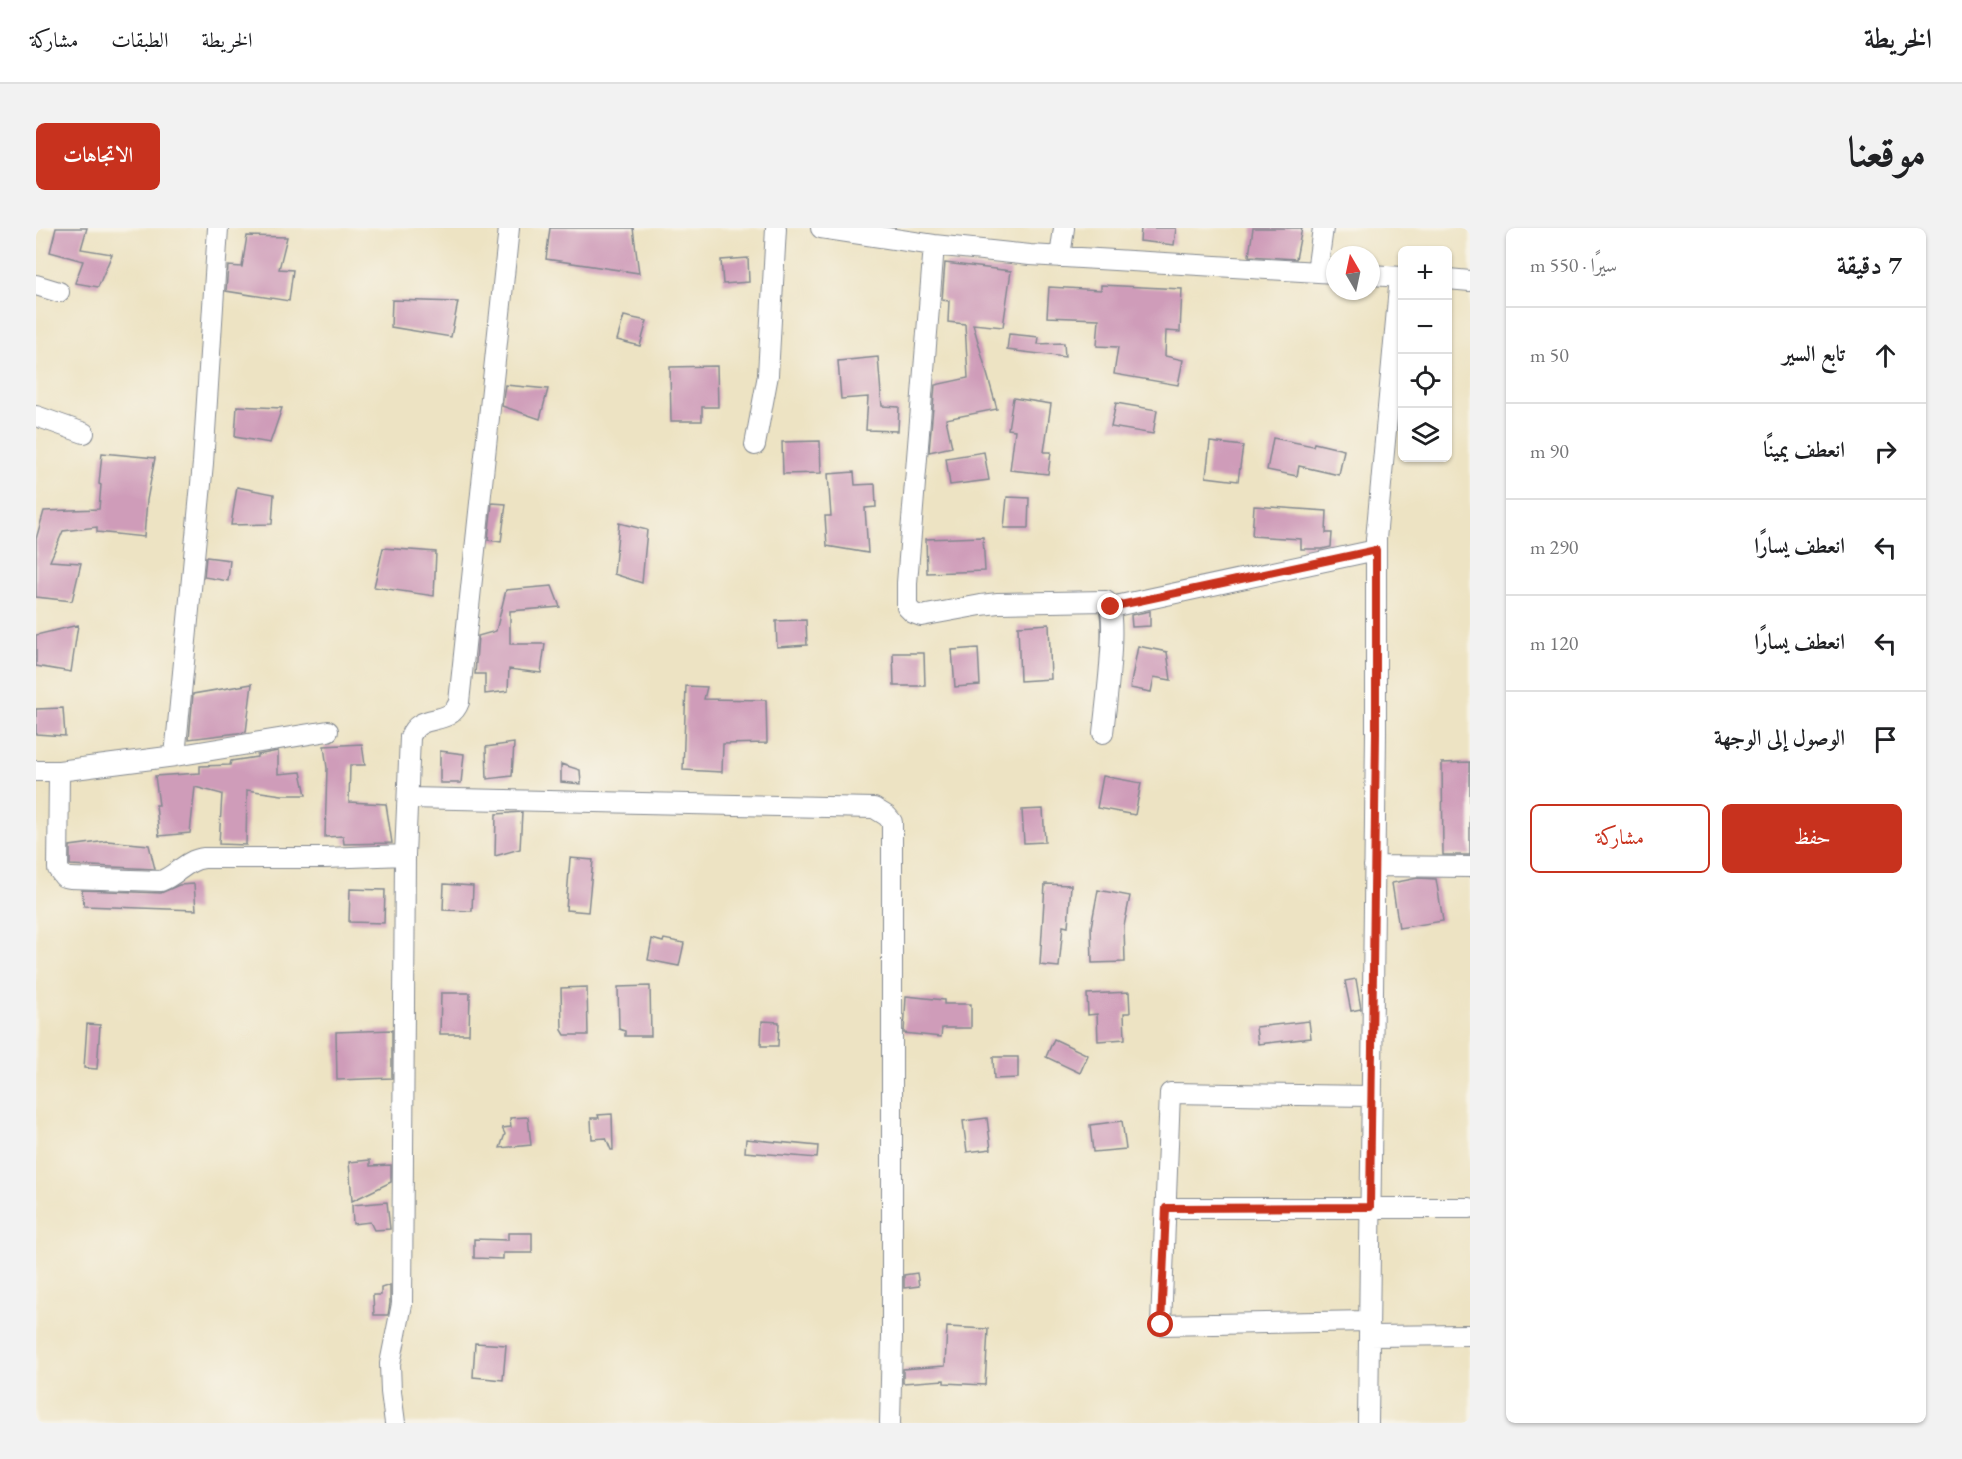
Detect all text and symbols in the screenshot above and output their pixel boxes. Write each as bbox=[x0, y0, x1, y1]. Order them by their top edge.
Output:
text: الخريطة bbox=[1864, 20, 1932, 56]
text: مشاركة bbox=[30, 26, 78, 53]
text: الطبقات bbox=[111, 26, 168, 53]
text: الخريطة bbox=[201, 26, 253, 53]
button: الاتجاهات bbox=[36, 123, 160, 190]
text: موقعنا bbox=[1848, 124, 1926, 179]
north arrow bbox=[1326, 246, 1380, 300]
map controls bbox=[1398, 246, 1452, 462]
button: + bbox=[1398, 246, 1452, 300]
text: 7 دقيقة bbox=[1837, 248, 1902, 282]
text: سيرًا · 550 m bbox=[1530, 252, 1617, 278]
button: − bbox=[1398, 300, 1452, 354]
text: تابع السير bbox=[1782, 339, 1845, 368]
icon: ahead bbox=[1869, 339, 1902, 372]
text: 50 m bbox=[1530, 342, 1569, 368]
button: locate bbox=[1398, 354, 1452, 408]
button: layers bbox=[1398, 408, 1452, 462]
text: انعطف يمينًا bbox=[1763, 435, 1845, 464]
icon: right bbox=[1869, 435, 1902, 468]
text: 90 m bbox=[1530, 438, 1569, 464]
text: انعطف يسارًا bbox=[1754, 531, 1845, 560]
icon: left bbox=[1869, 531, 1902, 564]
text: 290 m bbox=[1530, 534, 1578, 560]
route end bbox=[1097, 593, 1123, 619]
text: انعطف يسارًا bbox=[1754, 627, 1845, 656]
icon: left bbox=[1869, 627, 1902, 660]
text: 120 m bbox=[1530, 630, 1578, 656]
text: الوصول إلى الوجهة bbox=[1714, 723, 1845, 752]
icon: arrive bbox=[1869, 723, 1902, 756]
button: مشاركة bbox=[1530, 804, 1710, 873]
button: حفظ bbox=[1722, 804, 1902, 873]
route start bbox=[1147, 1311, 1173, 1337]

